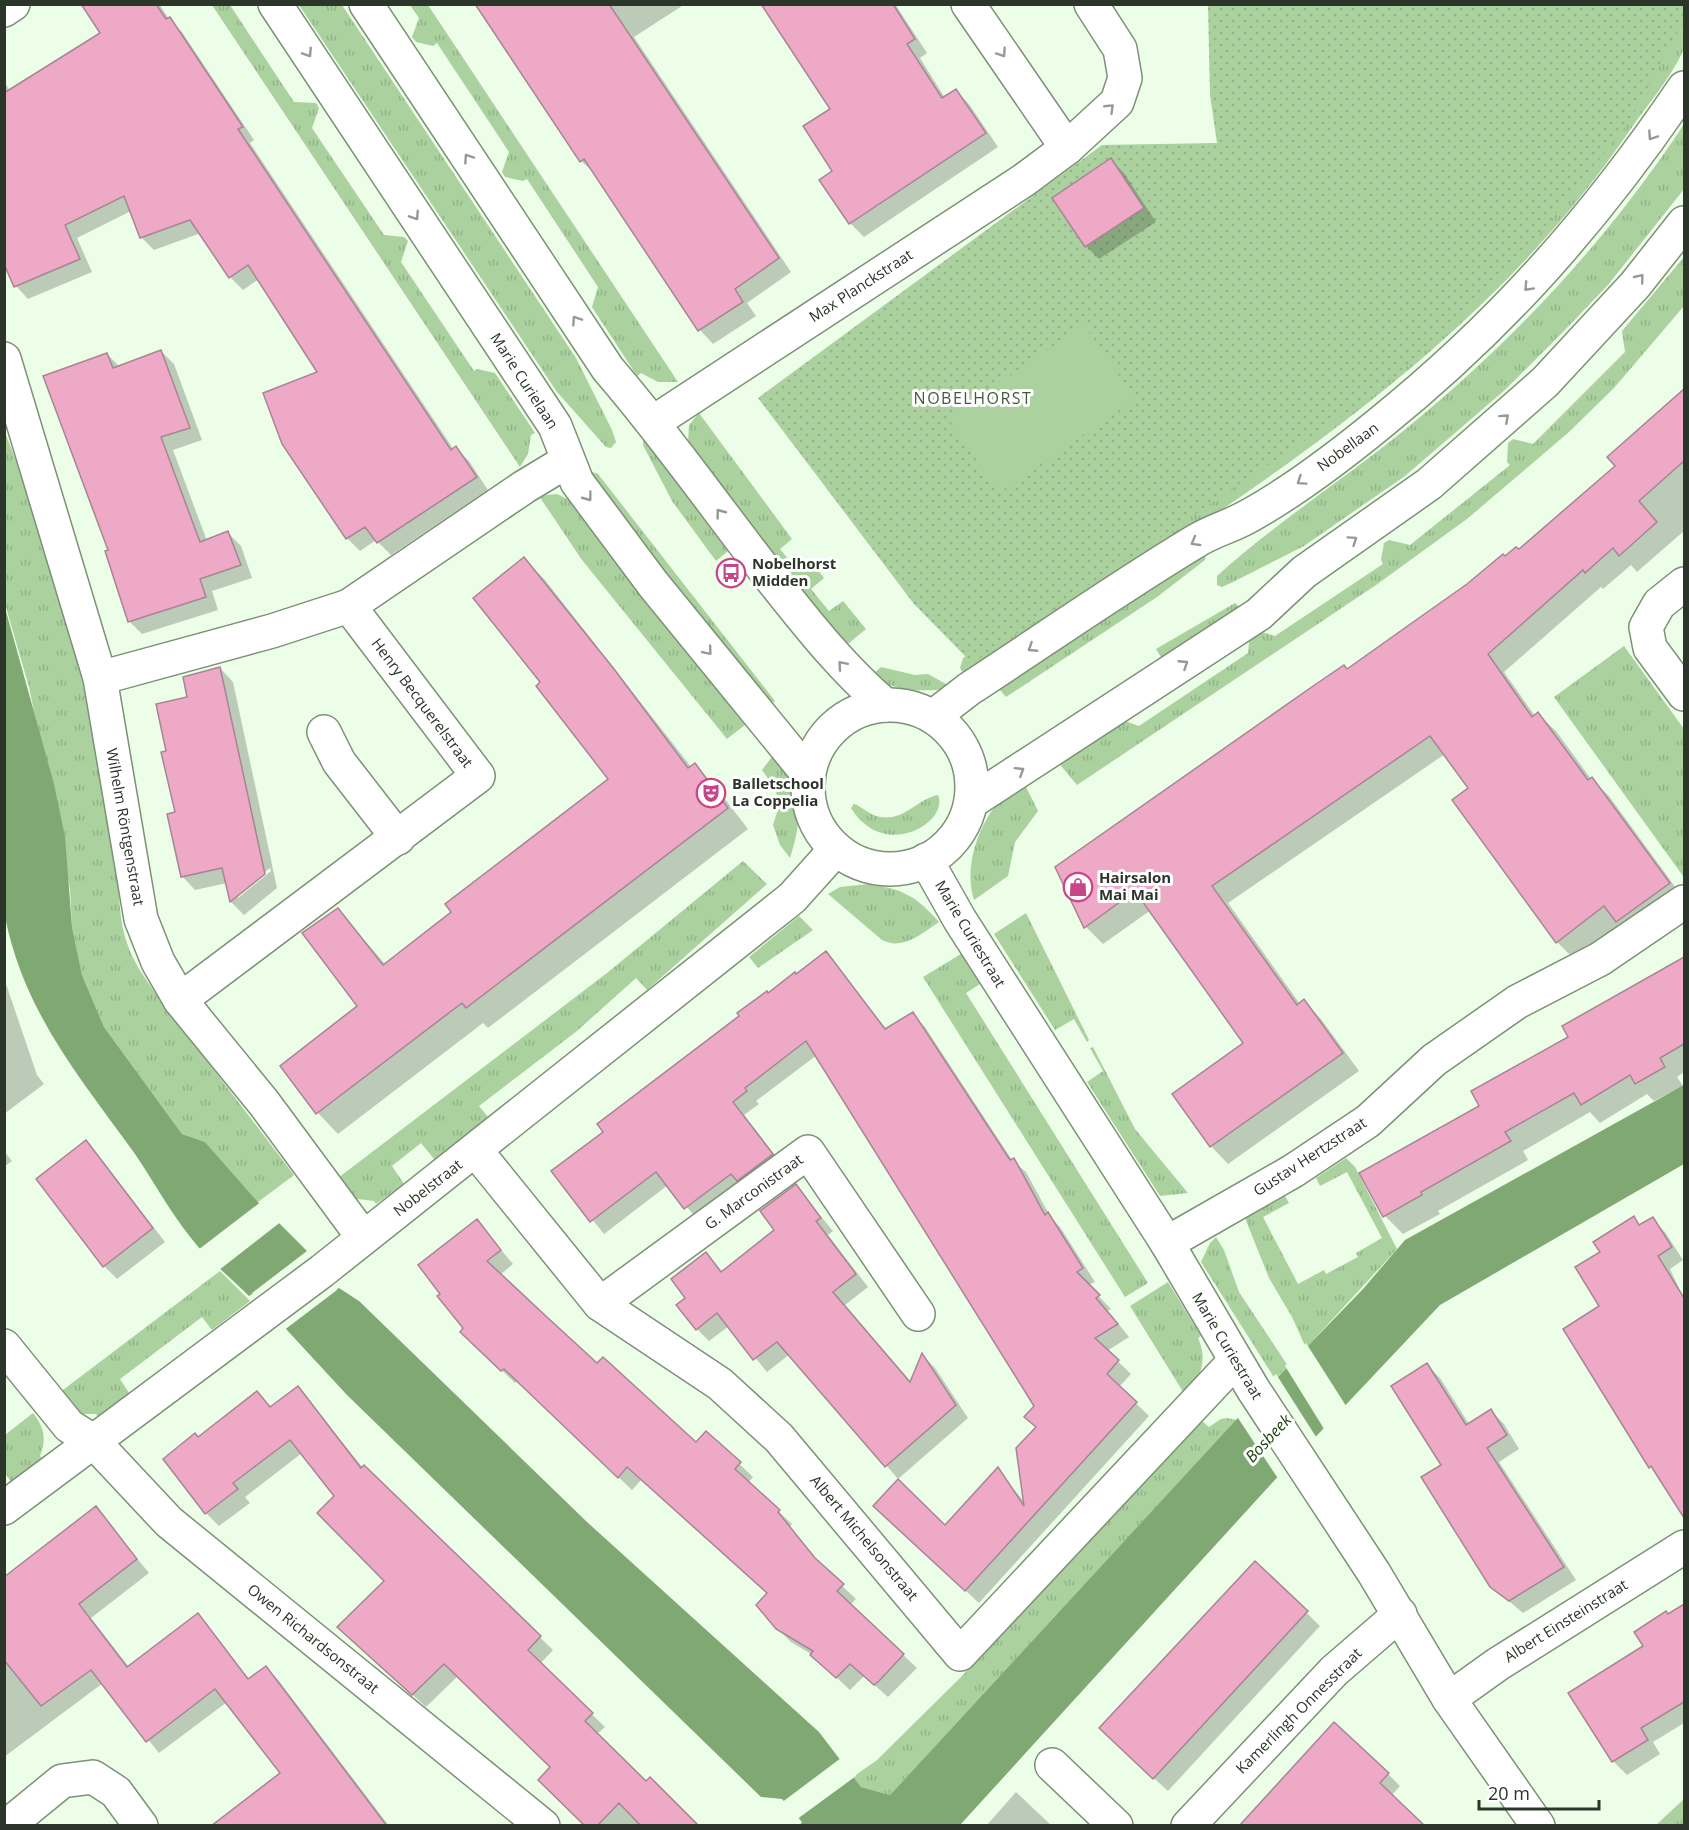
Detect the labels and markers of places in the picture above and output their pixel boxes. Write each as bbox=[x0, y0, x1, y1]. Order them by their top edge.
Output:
place label: Nobelhorst Midden bbox=[752, 553, 837, 590]
bus stop icon: Nobelhorst Midden bbox=[715, 557, 747, 589]
place label: Balletschool La Coppelia bbox=[732, 773, 824, 810]
theatre icon: Balletschool La Coppelia bbox=[695, 777, 727, 809]
place label: Hairsalon Mai Mai bbox=[1099, 867, 1171, 904]
shop icon: Hairsalon Mai Mai bbox=[1062, 871, 1094, 903]

